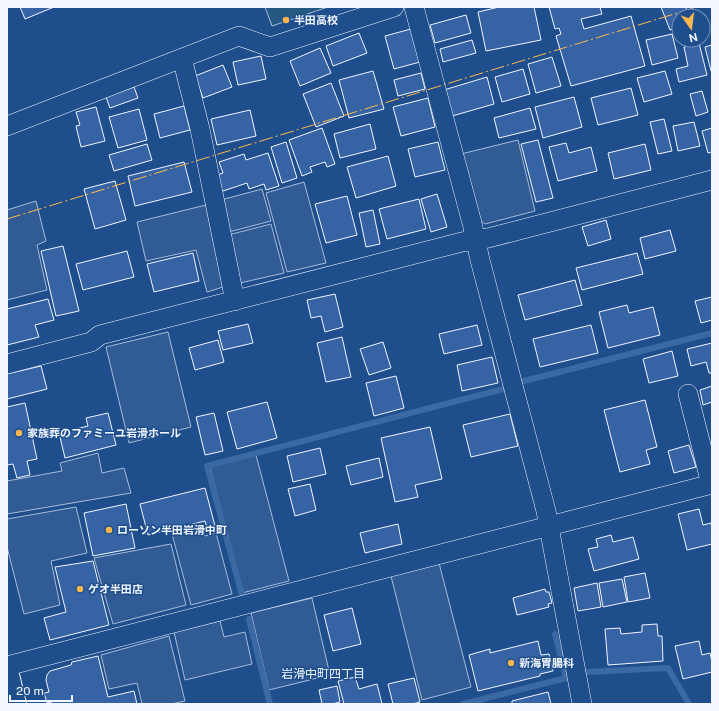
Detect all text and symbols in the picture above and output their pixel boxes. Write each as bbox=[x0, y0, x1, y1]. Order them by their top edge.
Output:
north arrow bbox=[671, 8, 711, 48]
place label: 半田高校 bbox=[294, 14, 338, 26]
marker: 半田高校 bbox=[281, 15, 291, 25]
text: N bbox=[688, 31, 699, 45]
place label: 家族葬のファミーユ岩滑ホール bbox=[27, 427, 181, 439]
marker: 家族葬のファミーユ岩滑ホール bbox=[14, 428, 24, 438]
place label: ローソン半田岩滑中町 bbox=[117, 524, 227, 536]
marker: ローソン半田岩滑中町 bbox=[104, 525, 114, 535]
place label: ゲオ半田店 bbox=[88, 583, 143, 595]
marker: ゲオ半田店 bbox=[75, 584, 85, 594]
place label: 新海胃腸科 bbox=[519, 657, 574, 669]
marker: 新海胃腸科 bbox=[506, 658, 516, 668]
district label: 岩滑中町四丁目 bbox=[281, 667, 365, 681]
scale bar bbox=[10, 677, 72, 703]
text: 20 m bbox=[16, 684, 44, 698]

